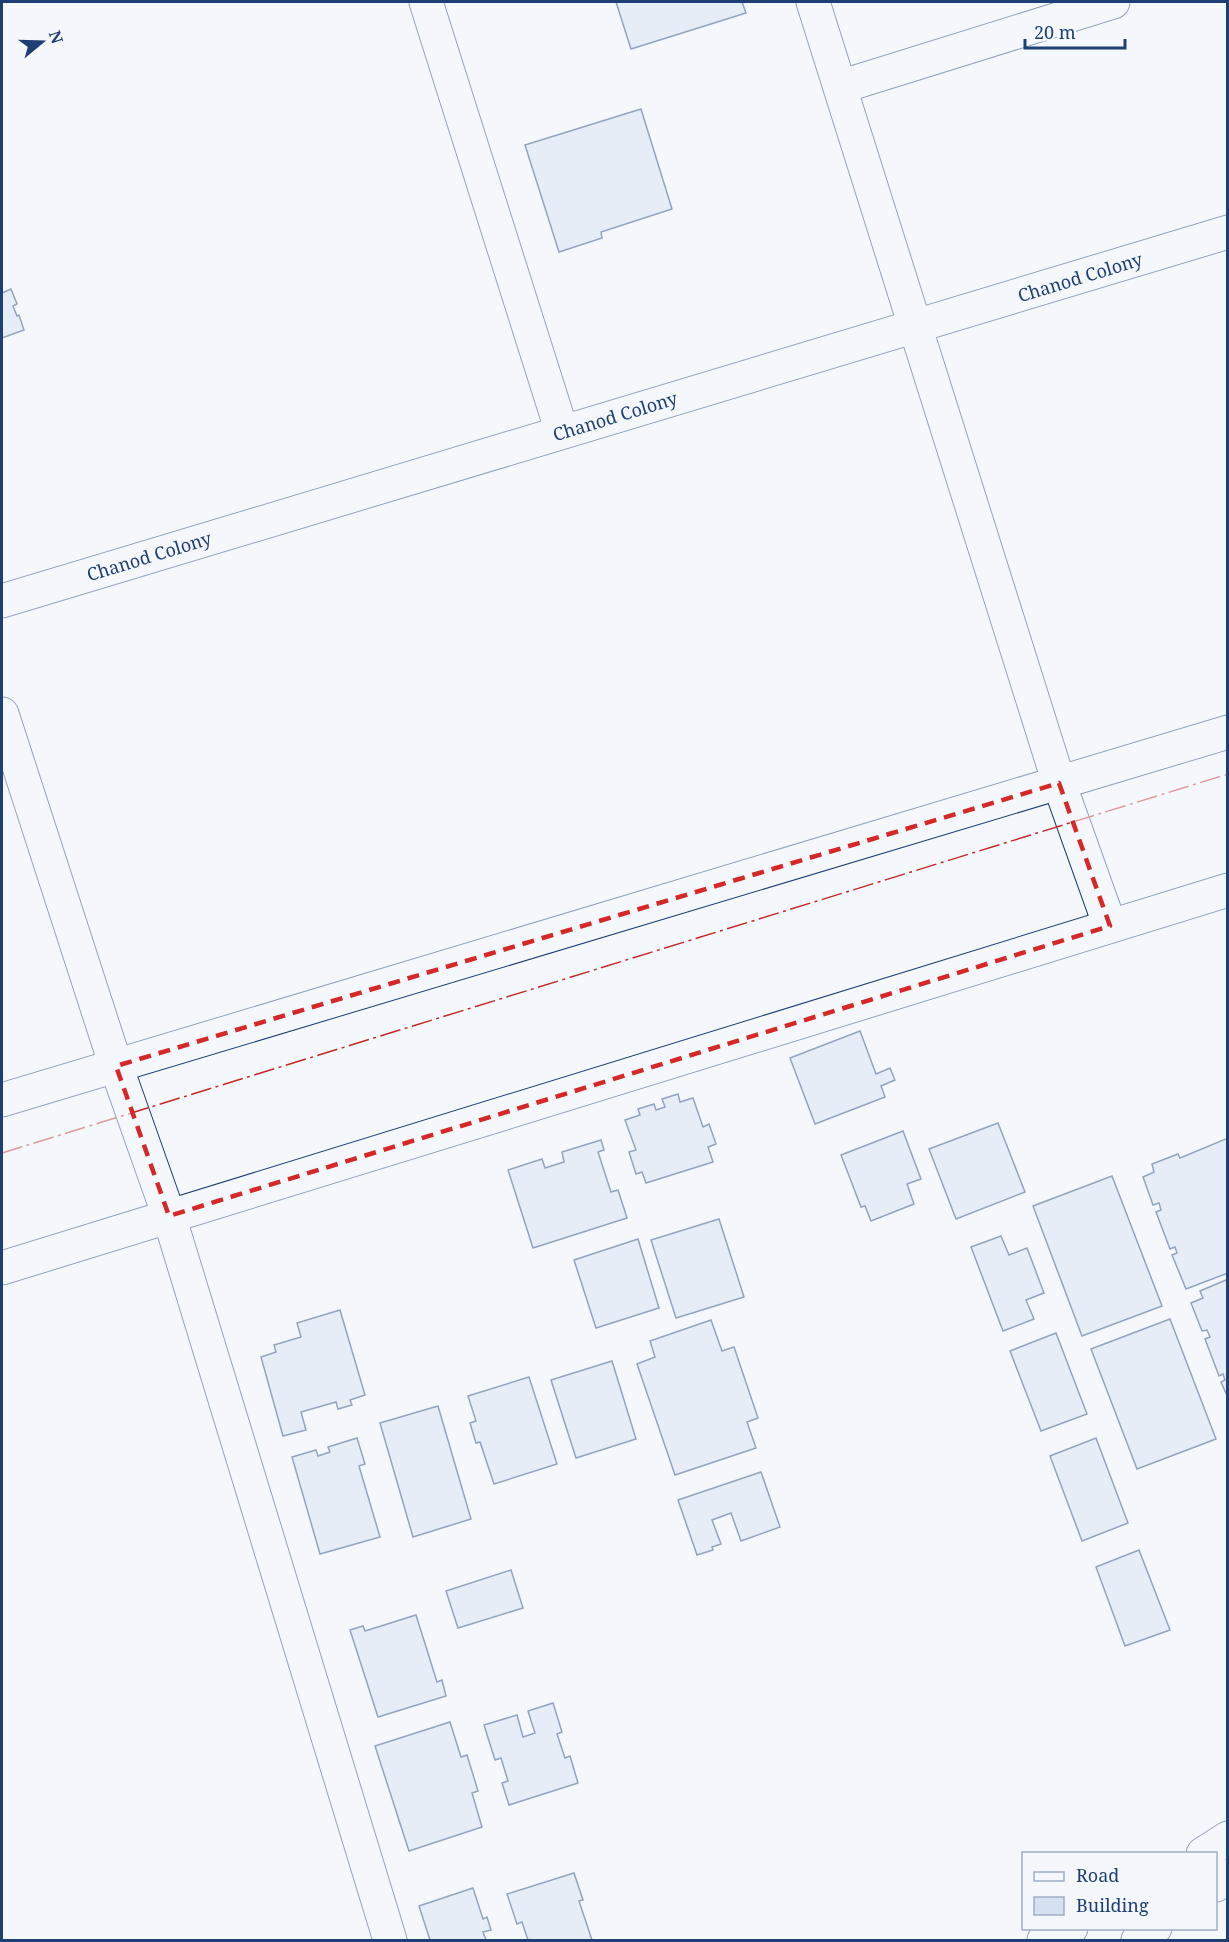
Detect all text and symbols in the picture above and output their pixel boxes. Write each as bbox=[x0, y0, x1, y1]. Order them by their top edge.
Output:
north arrow bbox=[12, 12, 72, 72]
scale bar bbox=[1025, 12, 1126, 50]
text: 20 m bbox=[1034, 20, 1076, 44]
text: N bbox=[44, 28, 69, 47]
street label: Chanod Colony bbox=[1015, 246, 1146, 307]
street label: Chanod Colony bbox=[550, 385, 681, 446]
street label: Chanod Colony bbox=[84, 525, 215, 586]
legend bbox=[1022, 1852, 1217, 1930]
text: Road bbox=[1076, 1863, 1119, 1887]
text: Building bbox=[1076, 1893, 1149, 1917]

